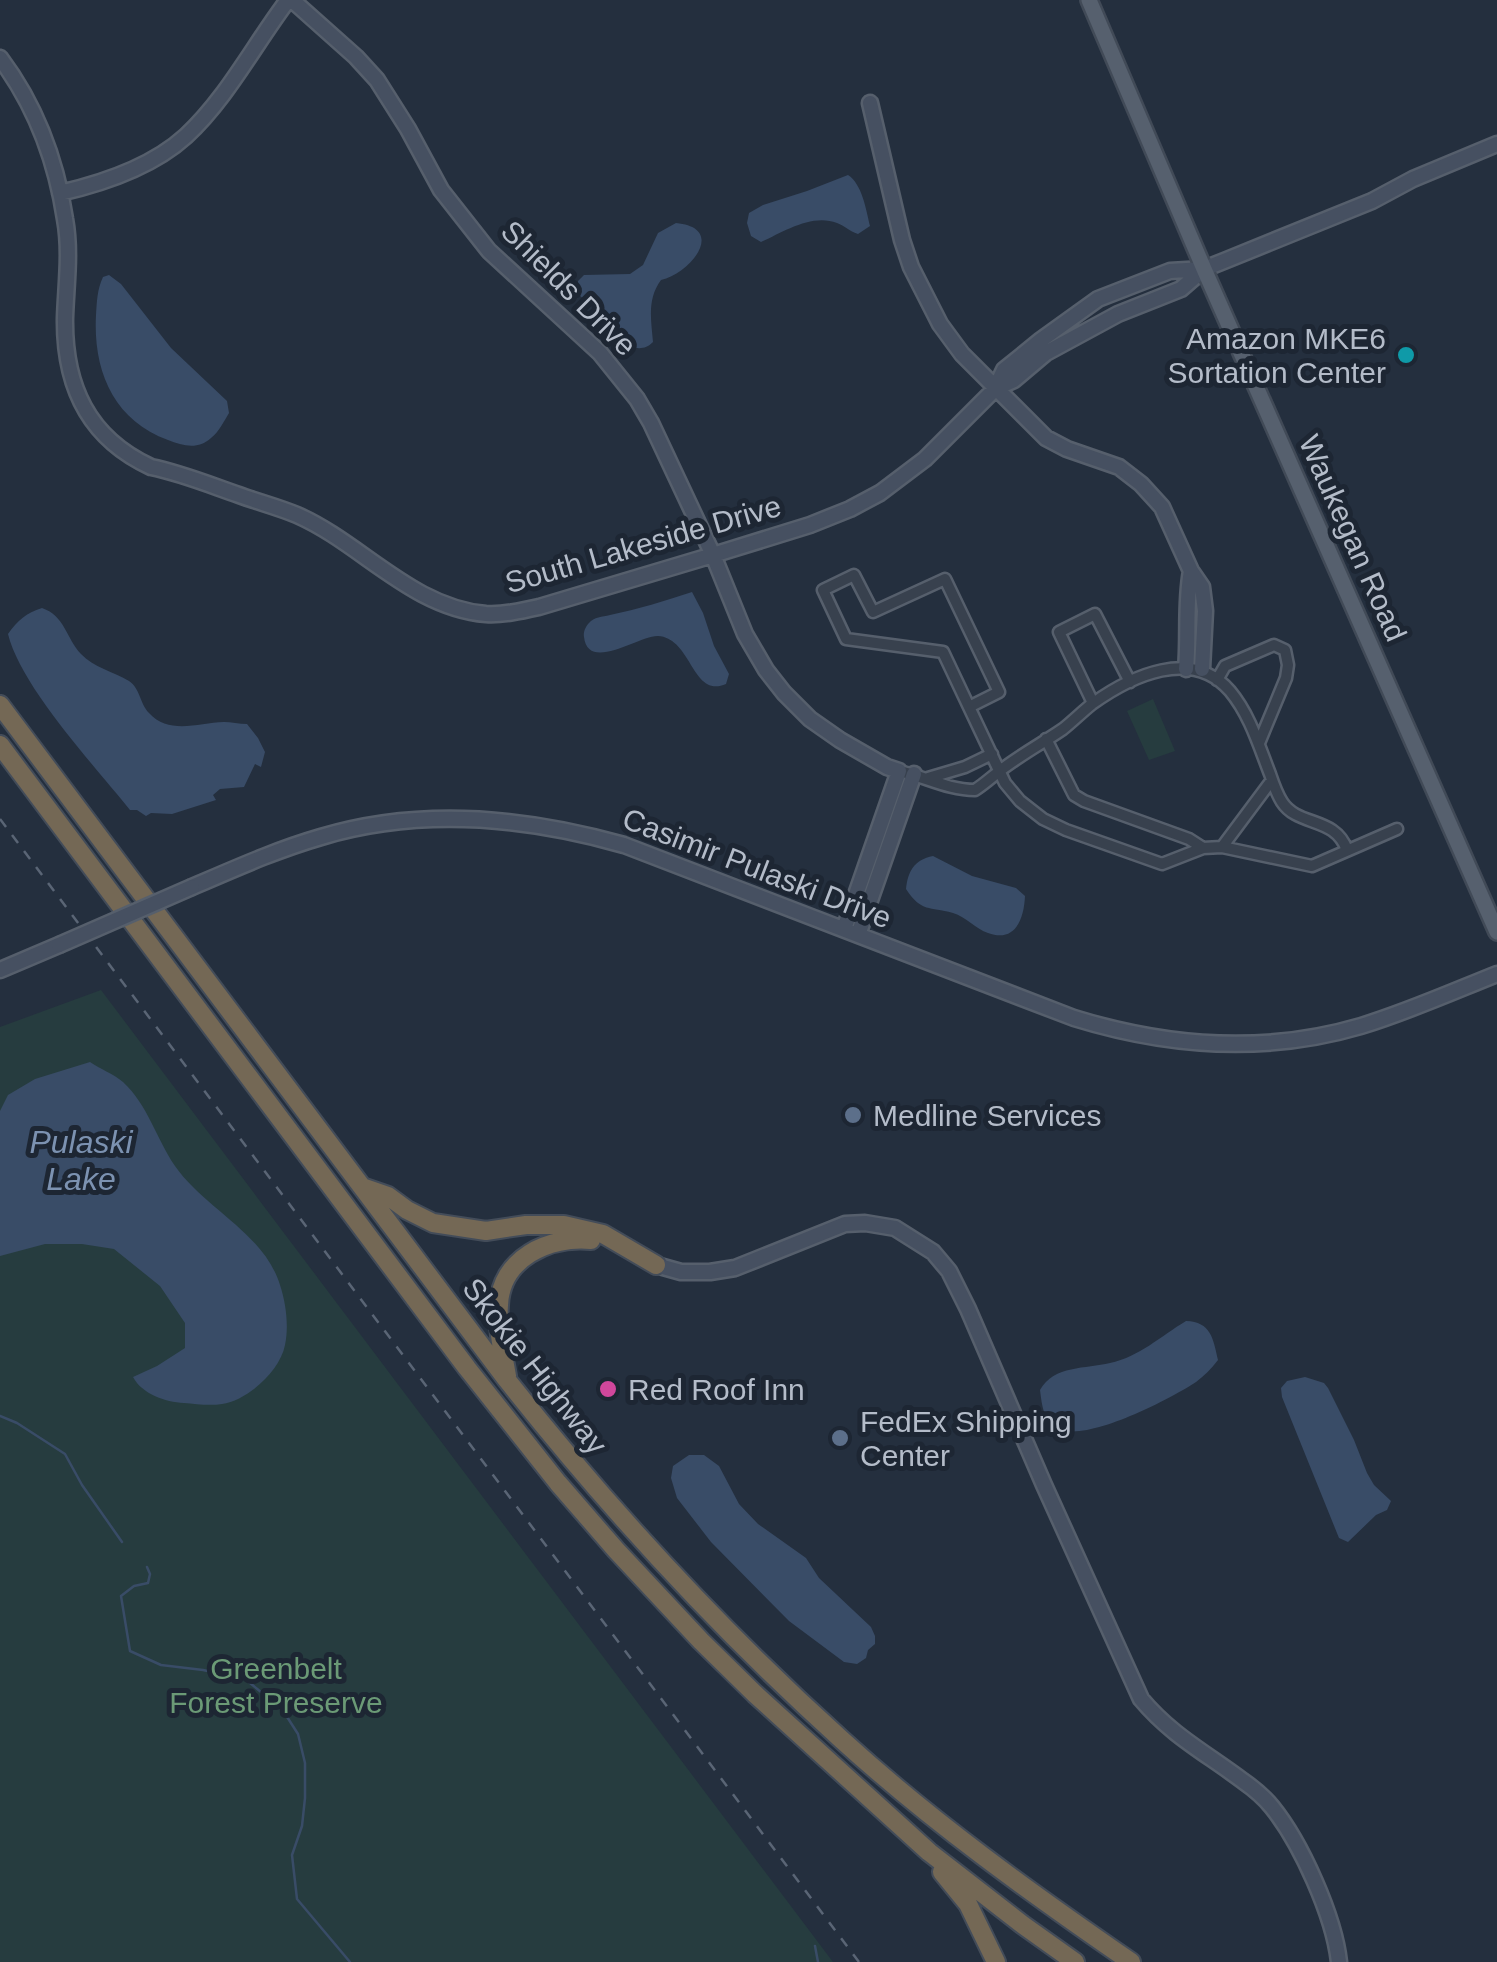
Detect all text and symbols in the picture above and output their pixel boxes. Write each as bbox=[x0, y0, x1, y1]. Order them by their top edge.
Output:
street label: Shields Drive bbox=[495, 214, 643, 362]
place label: Amazon MKE6 Sortation Center bbox=[1168, 322, 1386, 389]
marker: Amazon MKE6 Sortation Center bbox=[1395, 344, 1417, 366]
street label: Waukegan Road bbox=[1293, 430, 1413, 646]
street label: South Lakeside Drive bbox=[501, 489, 785, 599]
street label: Casimir Pulaski Drive bbox=[618, 802, 896, 934]
place label: Medline Services bbox=[873, 1099, 1101, 1132]
marker: Medline Services bbox=[842, 1104, 864, 1126]
water label: Pulaski Lake bbox=[29, 1124, 133, 1197]
street label: Skokie Highway bbox=[456, 1272, 614, 1460]
place label: Red Roof Inn bbox=[628, 1373, 805, 1406]
marker: Red Roof Inn bbox=[597, 1378, 619, 1400]
place label: FedEx Shipping Center bbox=[860, 1405, 1072, 1472]
marker: FedEx Shipping Center bbox=[829, 1427, 851, 1449]
park label: Greenbelt Forest Preserve bbox=[169, 1652, 383, 1719]

